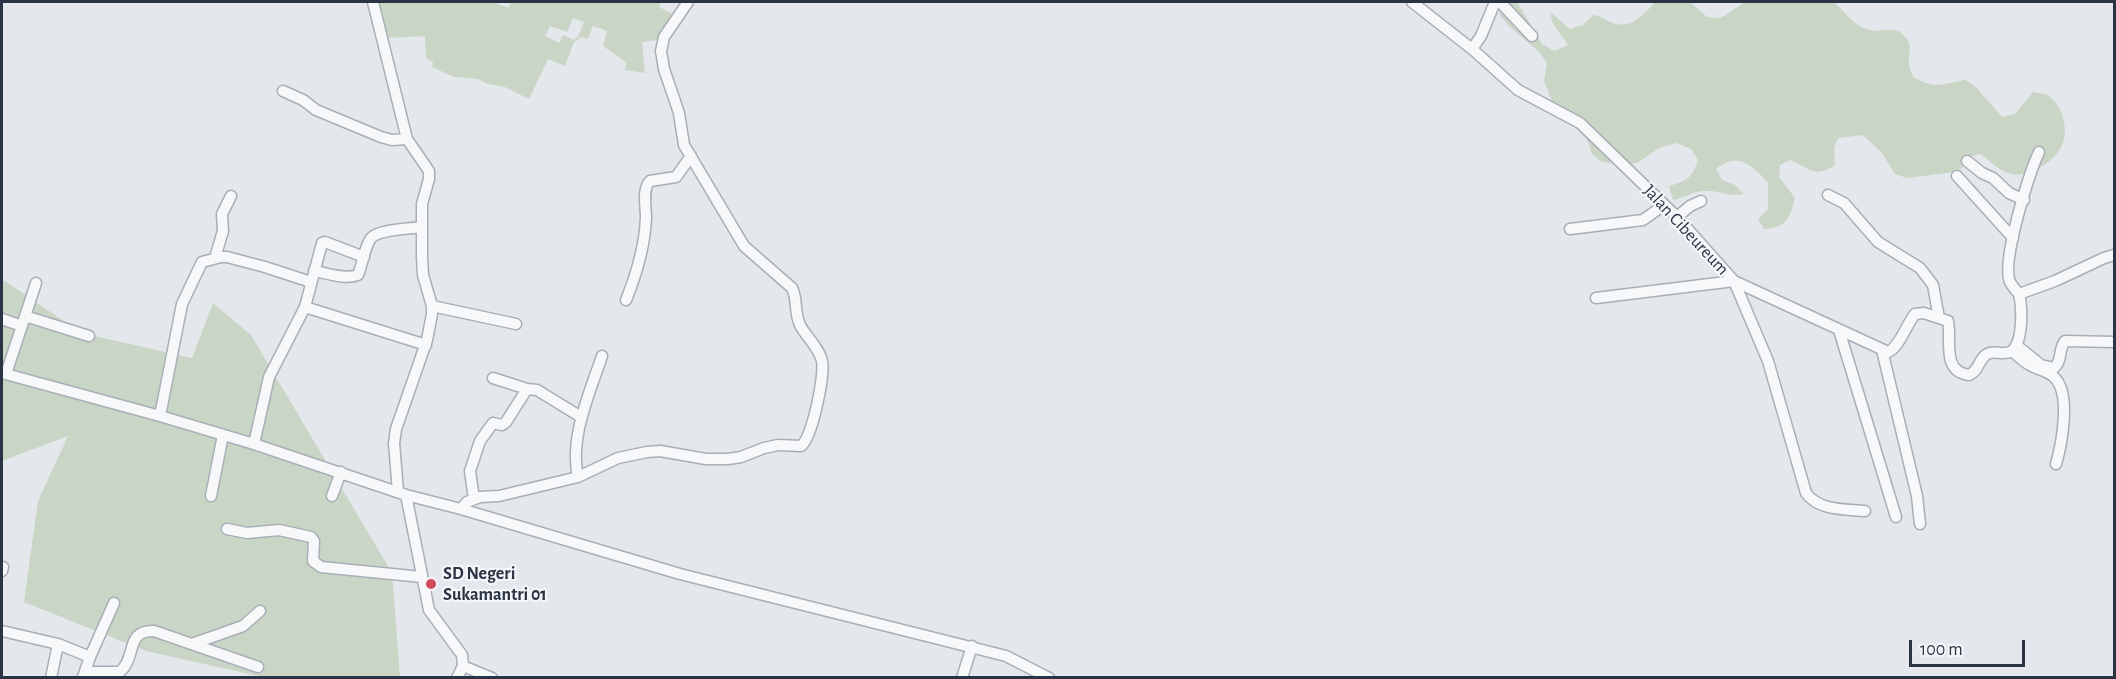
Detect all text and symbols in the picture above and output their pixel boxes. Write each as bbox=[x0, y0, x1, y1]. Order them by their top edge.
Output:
street label: Jalan Cibeureum bbox=[1638, 180, 1734, 280]
place label: SD Negeri Sukamantri 01 bbox=[443, 563, 547, 606]
marker: SD Negeri Sukamantri 01 bbox=[424, 577, 438, 591]
scale bar bbox=[1912, 628, 2028, 666]
text: 100 m bbox=[1920, 641, 1963, 659]

